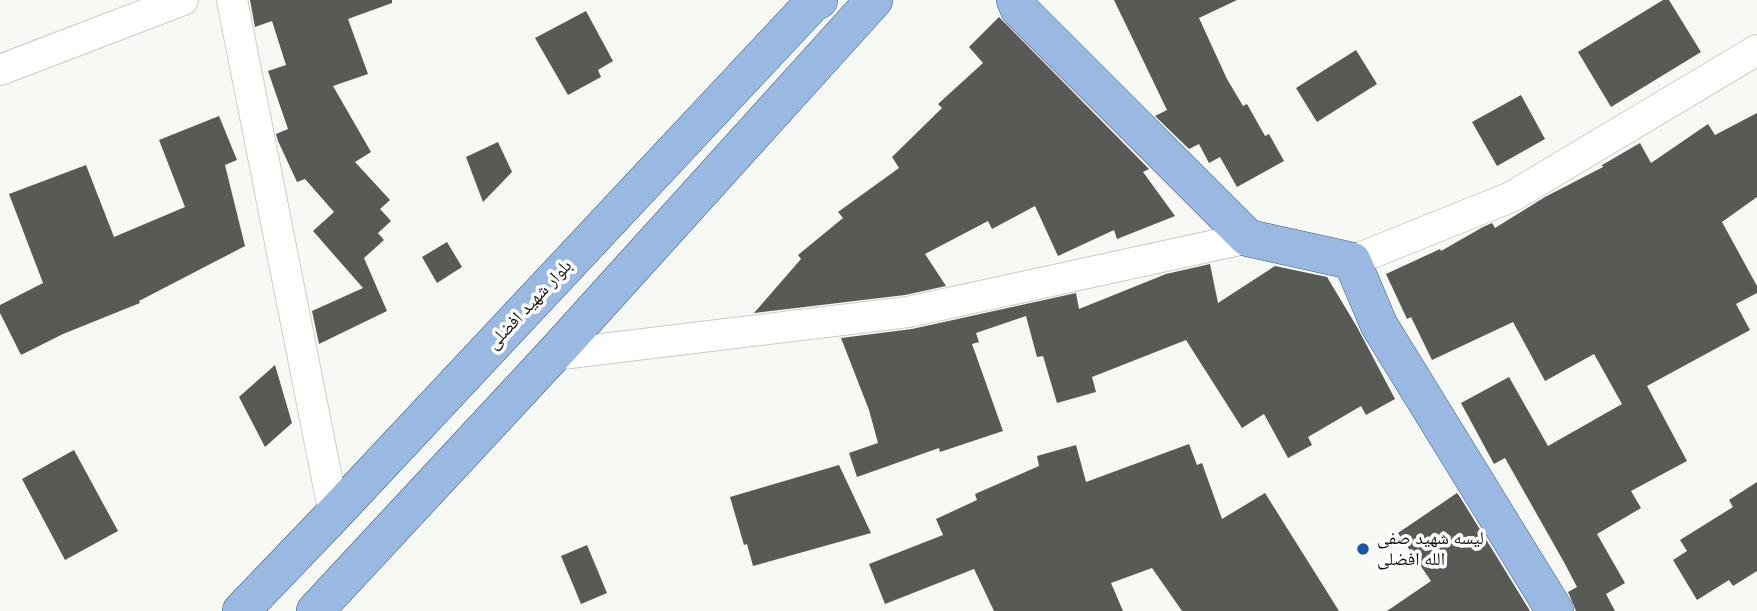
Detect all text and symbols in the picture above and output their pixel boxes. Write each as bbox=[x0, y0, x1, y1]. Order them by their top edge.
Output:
street label: بلوار شهید افضلی bbox=[483, 256, 577, 354]
place label: لیسه شهید صفی الله افضلی bbox=[1377, 528, 1484, 570]
marker: لیسه شهید صفی الله افضلی bbox=[1355, 541, 1371, 557]

